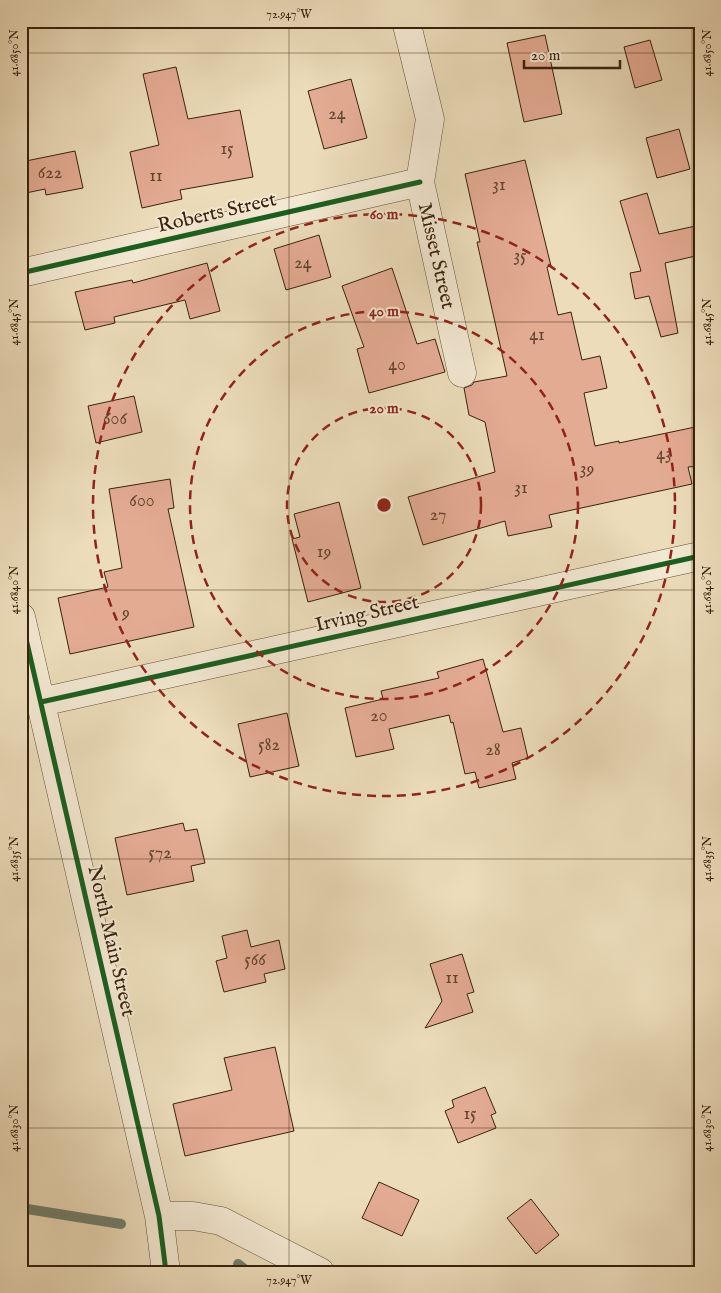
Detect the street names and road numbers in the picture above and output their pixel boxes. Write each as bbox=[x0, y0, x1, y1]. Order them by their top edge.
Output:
street label: Roberts Street bbox=[155, 187, 279, 239]
street label: Misset Street bbox=[412, 200, 460, 312]
street label: Irving Street bbox=[313, 590, 421, 638]
street label: North Main Street bbox=[81, 863, 141, 1019]

